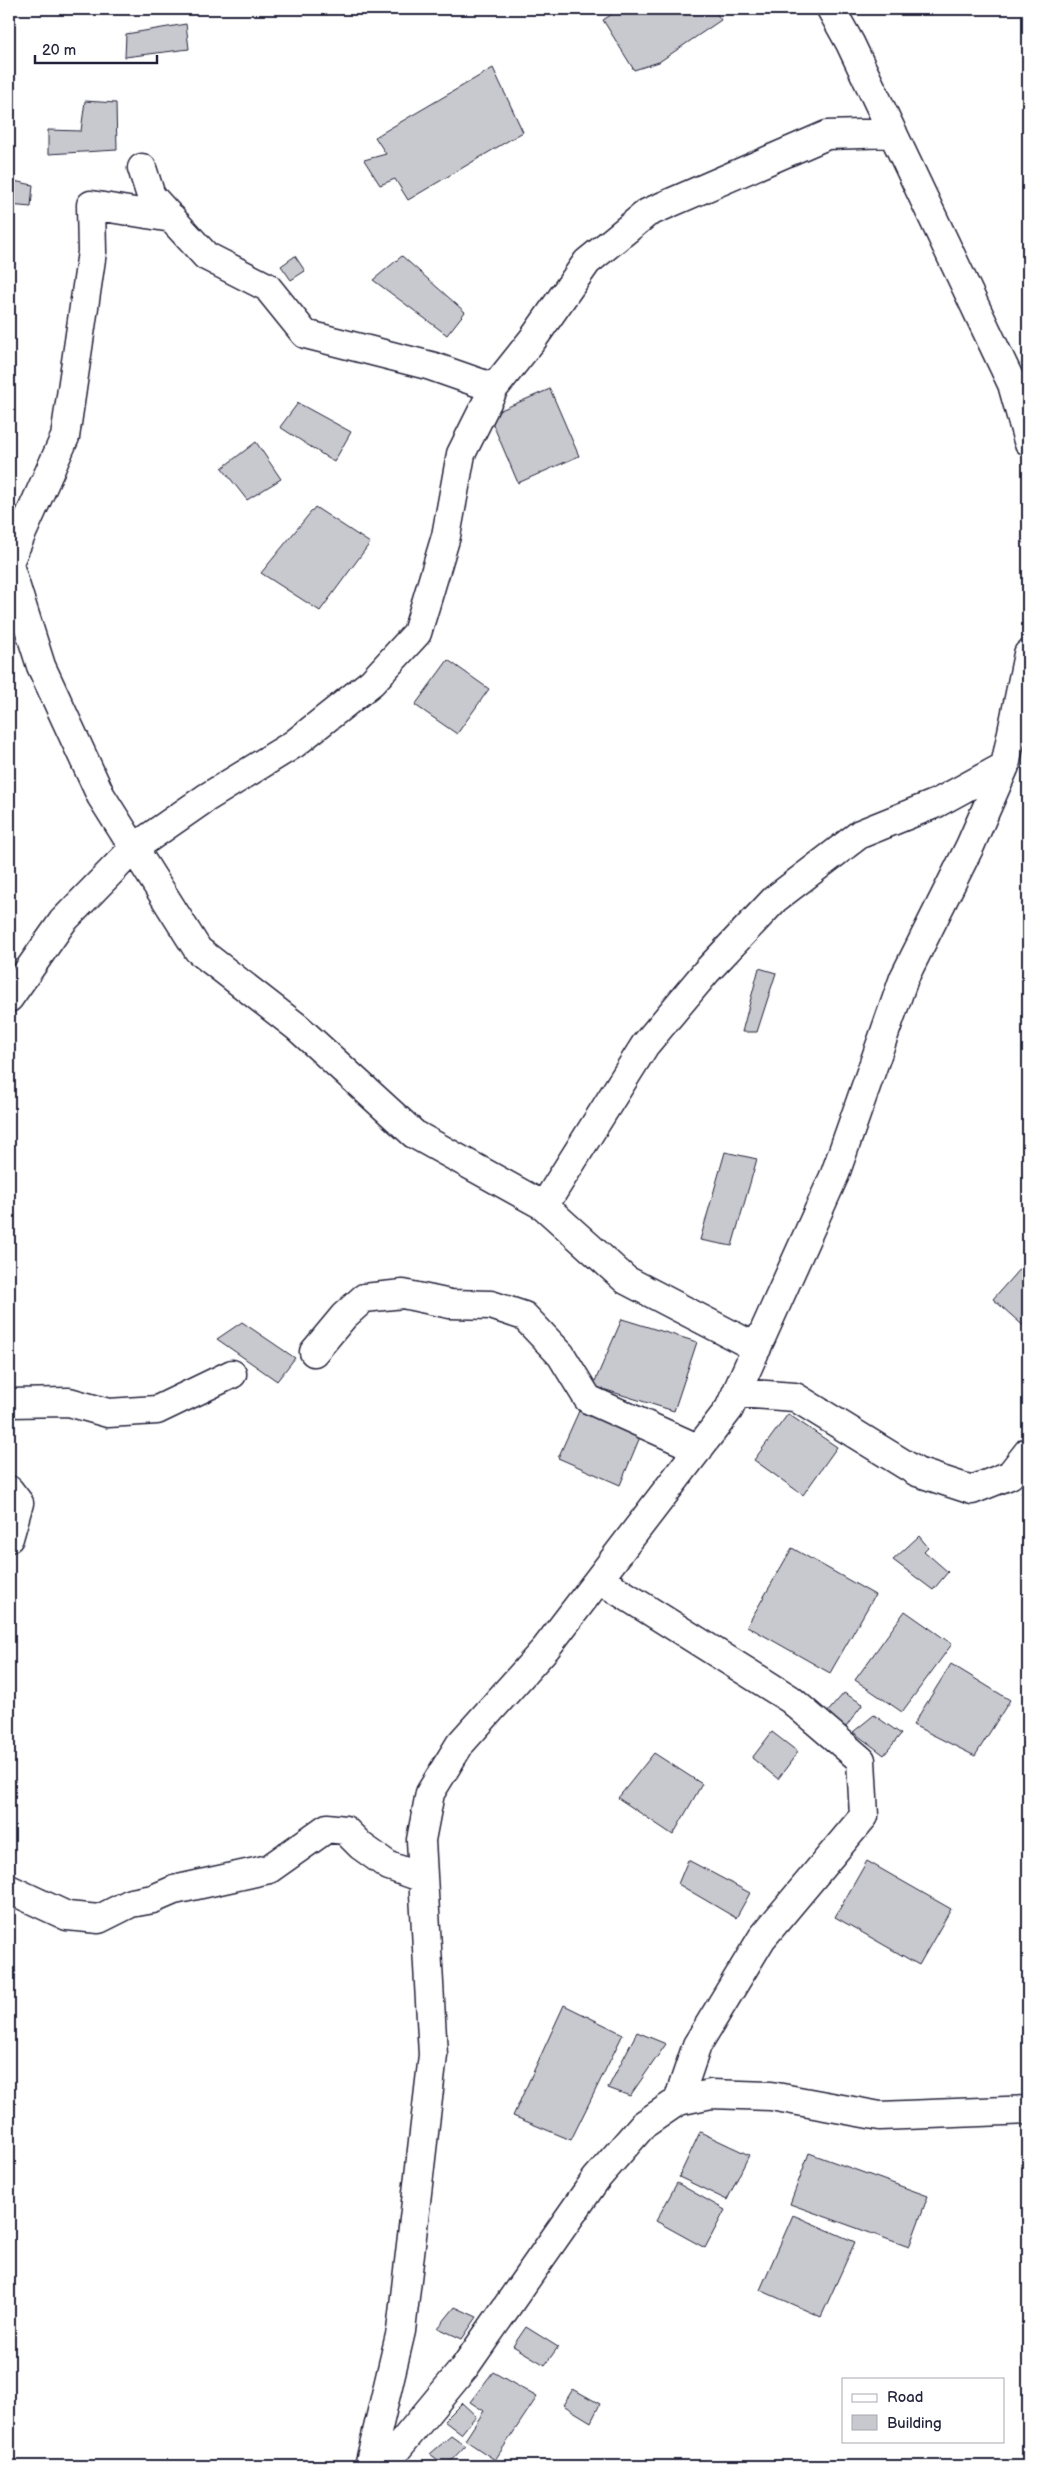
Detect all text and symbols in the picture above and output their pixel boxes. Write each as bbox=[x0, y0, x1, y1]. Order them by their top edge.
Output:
scale bar bbox=[35, 32, 158, 64]
text: 20 m bbox=[42, 41, 76, 60]
legend bbox=[842, 2378, 1004, 2442]
text: Road bbox=[887, 2388, 923, 2407]
text: Building bbox=[887, 2414, 942, 2433]

